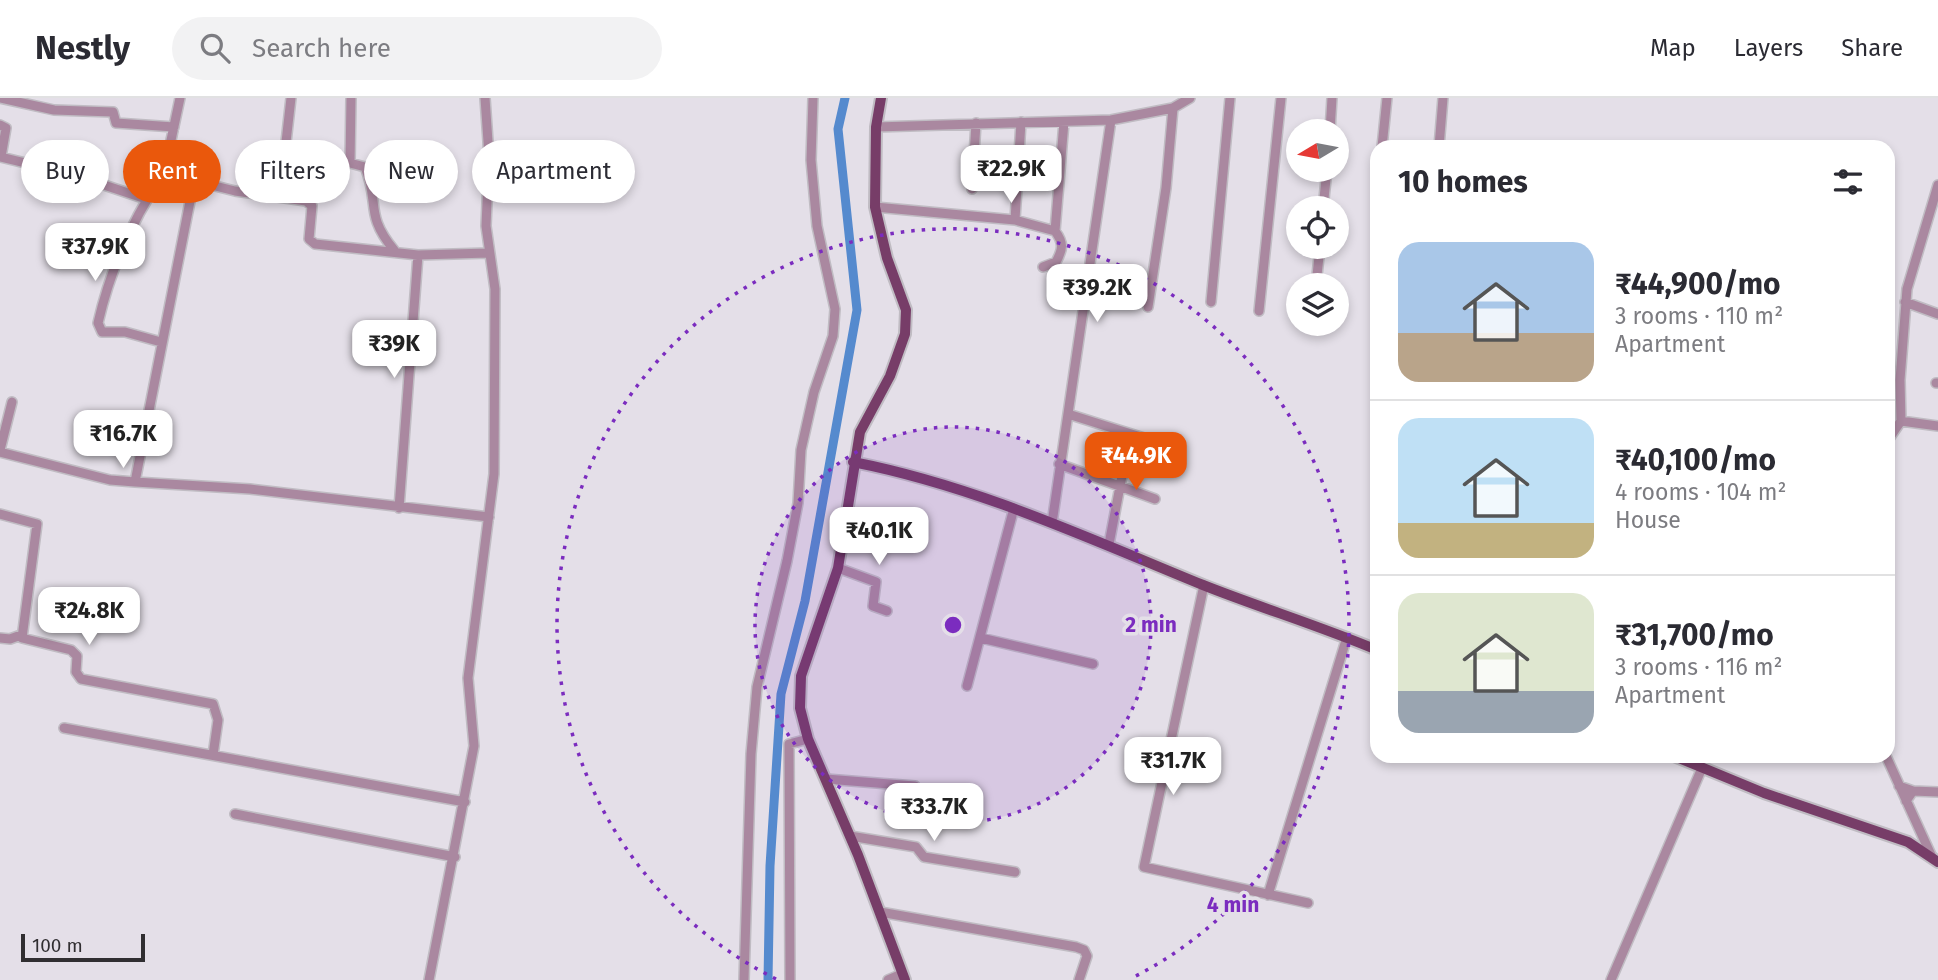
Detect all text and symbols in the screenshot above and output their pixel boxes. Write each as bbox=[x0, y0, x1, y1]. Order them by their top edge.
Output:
search box bbox=[172, 17, 662, 80]
text: Nestly bbox=[35, 28, 130, 68]
icon: search bbox=[196, 29, 234, 67]
text: Search here bbox=[252, 33, 391, 64]
text: Map bbox=[1650, 34, 1696, 62]
text: Layers bbox=[1734, 34, 1803, 62]
text: Share bbox=[1841, 34, 1903, 62]
north arrow bbox=[1286, 119, 1349, 182]
map controls bbox=[1286, 119, 1349, 336]
chip: Buy bbox=[21, 140, 109, 203]
chip: Rent bbox=[123, 140, 221, 203]
chip: Filters bbox=[235, 140, 350, 203]
chip: New bbox=[364, 140, 458, 203]
chip: Apartment bbox=[472, 140, 635, 203]
pin: ₹22.9K bbox=[954, 146, 1068, 205]
text: ₹22.9K bbox=[977, 154, 1045, 182]
icon: filters bbox=[1829, 163, 1867, 201]
text: 10 homes bbox=[1398, 164, 1528, 200]
button: locate bbox=[1286, 196, 1349, 259]
pin: ₹37.9K bbox=[38, 223, 152, 283]
text: ₹37.9K bbox=[61, 232, 129, 260]
pin: ₹39.2K bbox=[1040, 264, 1154, 324]
text: ₹44,900/mo bbox=[1615, 266, 1781, 302]
icon: home bbox=[1454, 270, 1538, 354]
text: ₹39.2K bbox=[1062, 273, 1132, 301]
button: layers bbox=[1286, 273, 1349, 336]
text: 3 rooms · 110 m² bbox=[1615, 302, 1783, 330]
pin: ₹39K bbox=[353, 320, 435, 380]
text: ₹39K bbox=[368, 329, 420, 357]
text: Apartment bbox=[1615, 330, 1725, 358]
pin: ₹16.7K bbox=[66, 410, 180, 470]
text: ₹16.7K bbox=[90, 419, 156, 447]
pin: ₹44.9K bbox=[1079, 432, 1193, 492]
text: ₹44.9K bbox=[1101, 441, 1171, 469]
text: ₹40,100/mo bbox=[1615, 442, 1776, 478]
icon: home bbox=[1454, 446, 1538, 530]
text: 4 rooms · 104 m² bbox=[1615, 478, 1786, 506]
text: House bbox=[1615, 506, 1681, 534]
pin: ₹40.1K bbox=[822, 508, 936, 567]
text: ₹40.1K bbox=[846, 516, 912, 544]
pin: ₹24.8K bbox=[32, 588, 146, 647]
text: ₹24.8K bbox=[54, 596, 124, 624]
text: 2 min bbox=[1125, 612, 1177, 638]
centre of rings bbox=[941, 613, 965, 637]
text: ₹31,700/mo bbox=[1615, 617, 1774, 653]
icon: home bbox=[1454, 621, 1538, 705]
text: 3 rooms · 116 m² bbox=[1615, 653, 1783, 681]
text: Apartment bbox=[1615, 681, 1725, 709]
pin: ₹31.7K bbox=[1116, 738, 1230, 797]
text: ₹31.7K bbox=[1140, 746, 1206, 774]
pin: ₹33.7K bbox=[877, 784, 991, 843]
text: ₹33.7K bbox=[900, 792, 968, 820]
text: 4 min bbox=[1207, 892, 1259, 918]
scale bar bbox=[21, 931, 145, 963]
text: 100 m bbox=[32, 934, 83, 957]

